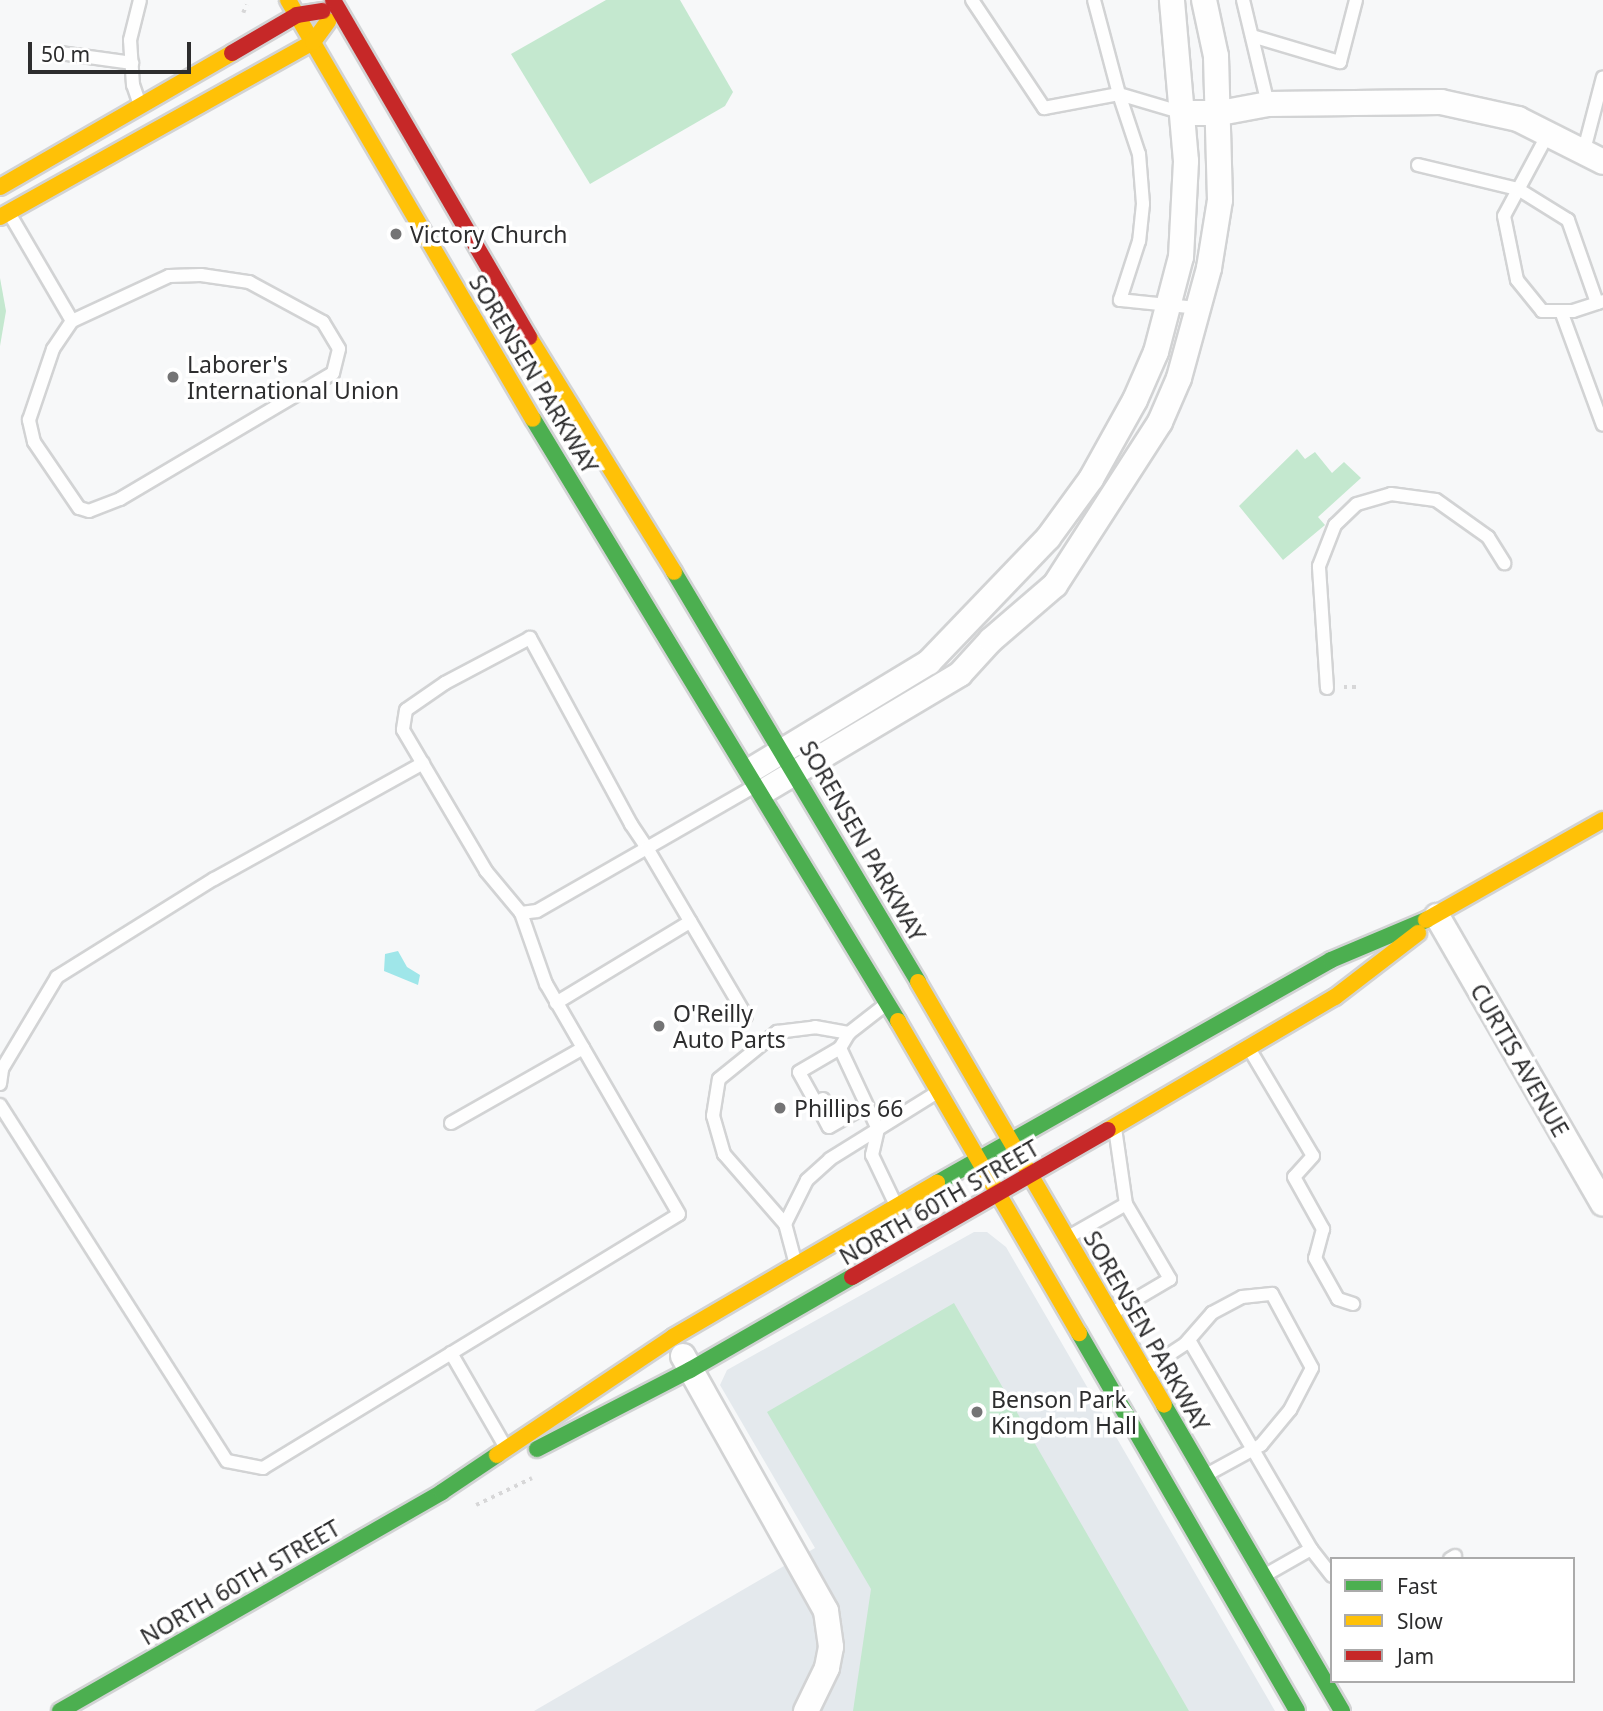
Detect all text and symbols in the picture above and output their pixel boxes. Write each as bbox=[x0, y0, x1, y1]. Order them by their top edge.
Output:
scale bar bbox=[32, 28, 194, 72]
text: 50 m bbox=[41, 40, 90, 68]
place label: Victory Church bbox=[410, 220, 567, 248]
marker: Victory Church bbox=[388, 226, 404, 242]
street label: SORENSEN PARKWAY bbox=[464, 270, 604, 478]
place label: Laborer's International Union bbox=[187, 350, 399, 404]
marker: Laborer's International Union bbox=[165, 369, 181, 385]
street label: SORENSEN PARKWAY bbox=[794, 736, 932, 946]
street label: CURTIS AVENUE bbox=[1465, 978, 1575, 1142]
place label: O'Reilly Auto Parts bbox=[673, 999, 786, 1053]
marker: O'Reilly Auto Parts bbox=[651, 1018, 667, 1034]
place label: Phillips 66 bbox=[794, 1094, 903, 1122]
marker: Phillips 66 bbox=[772, 1100, 788, 1116]
street label: NORTH 60TH STREET bbox=[834, 1134, 1044, 1270]
street label: SORENSEN PARKWAY bbox=[1078, 1226, 1216, 1436]
place label: Benson Park Kingdom Hall bbox=[991, 1385, 1137, 1439]
marker: Benson Park Kingdom Hall bbox=[969, 1404, 985, 1420]
street label: NORTH 60TH STREET bbox=[135, 1514, 345, 1650]
legend bbox=[1330, 1557, 1575, 1683]
text: Fast bbox=[1397, 1572, 1437, 1600]
text: Slow bbox=[1397, 1607, 1443, 1635]
text: Jam bbox=[1397, 1642, 1434, 1670]

